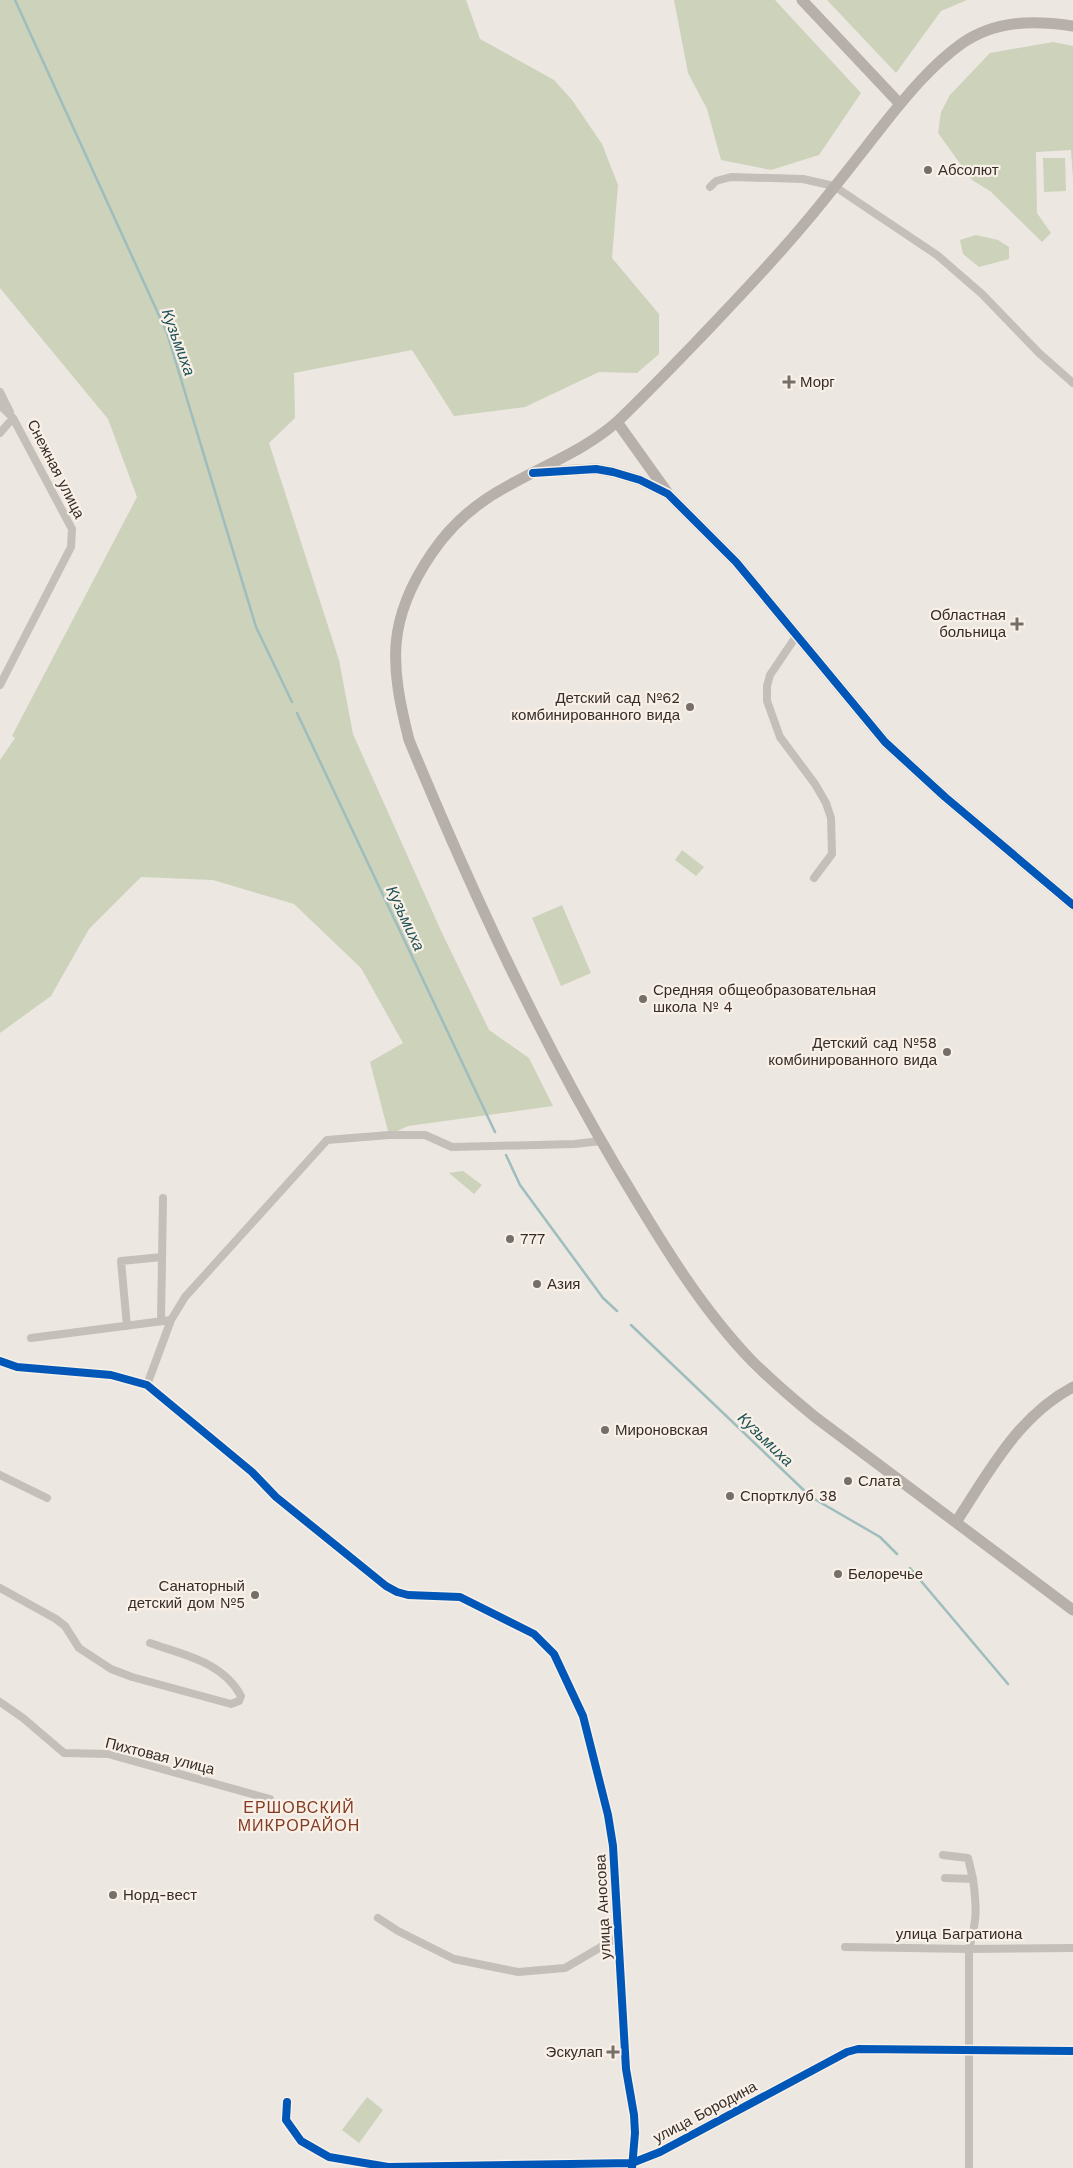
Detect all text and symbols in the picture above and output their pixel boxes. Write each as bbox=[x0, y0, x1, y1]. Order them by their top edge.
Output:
place label: Абсолют bbox=[938, 161, 999, 179]
marker: Абсолют bbox=[922, 164, 934, 176]
water label: Кузьмиха bbox=[158, 306, 199, 378]
place label: Морг bbox=[800, 373, 835, 391]
marker: Морг bbox=[782, 375, 796, 389]
street label: Снежная улица bbox=[23, 417, 89, 522]
place label: Областная больница bbox=[930, 606, 1007, 641]
marker: Областная больница bbox=[1010, 617, 1024, 631]
place label: Детский сад №62 комбинированного вида bbox=[511, 689, 681, 724]
marker: Детский сад №62 комбинированного вида bbox=[684, 701, 696, 713]
water label: Кузьмиха bbox=[382, 883, 429, 954]
place label: Средняя общеобразовательная школа № 4 bbox=[653, 981, 876, 1016]
marker: Средняя общеобразовательная школа № 4 bbox=[637, 993, 649, 1005]
place label: Детский сад №58 комбинированного вида bbox=[768, 1034, 938, 1069]
marker: Детский сад №58 комбинированного вида bbox=[941, 1046, 953, 1058]
place label: 777 bbox=[520, 1230, 545, 1248]
marker: 777 bbox=[504, 1233, 516, 1245]
place label: Азия bbox=[547, 1275, 580, 1293]
marker: Азия bbox=[531, 1278, 543, 1290]
water label: Кузьмиха bbox=[734, 1408, 797, 1470]
place label: Мироновская bbox=[615, 1421, 708, 1439]
marker: Мироновская bbox=[599, 1424, 611, 1436]
place label: Слата bbox=[858, 1472, 901, 1490]
marker: Слата bbox=[842, 1475, 854, 1487]
place label: Спортклуб 38 bbox=[740, 1487, 837, 1505]
marker: Спортклуб 38 bbox=[724, 1490, 736, 1502]
place label: Белоречье bbox=[848, 1565, 923, 1583]
marker: Белоречье bbox=[832, 1568, 844, 1580]
place label: Санаторный детский дом №5 bbox=[128, 1577, 245, 1612]
marker: Санаторный детский дом №5 bbox=[249, 1589, 261, 1601]
street label: Пихтовая улица bbox=[103, 1734, 217, 1778]
district label: ЕРШОВСКИЙ МИКРОРАЙОН bbox=[238, 1798, 360, 1835]
street label: улица Аносова bbox=[591, 1853, 615, 1960]
place label: Норд-вест bbox=[123, 1886, 197, 1904]
marker: Норд-вест bbox=[107, 1889, 119, 1901]
street label: улица Багратиона bbox=[896, 1925, 1023, 1943]
place label: Эскулап bbox=[546, 2043, 603, 2061]
marker: Эскулап bbox=[607, 2046, 619, 2058]
street label: улица Бородина bbox=[650, 2077, 760, 2147]

